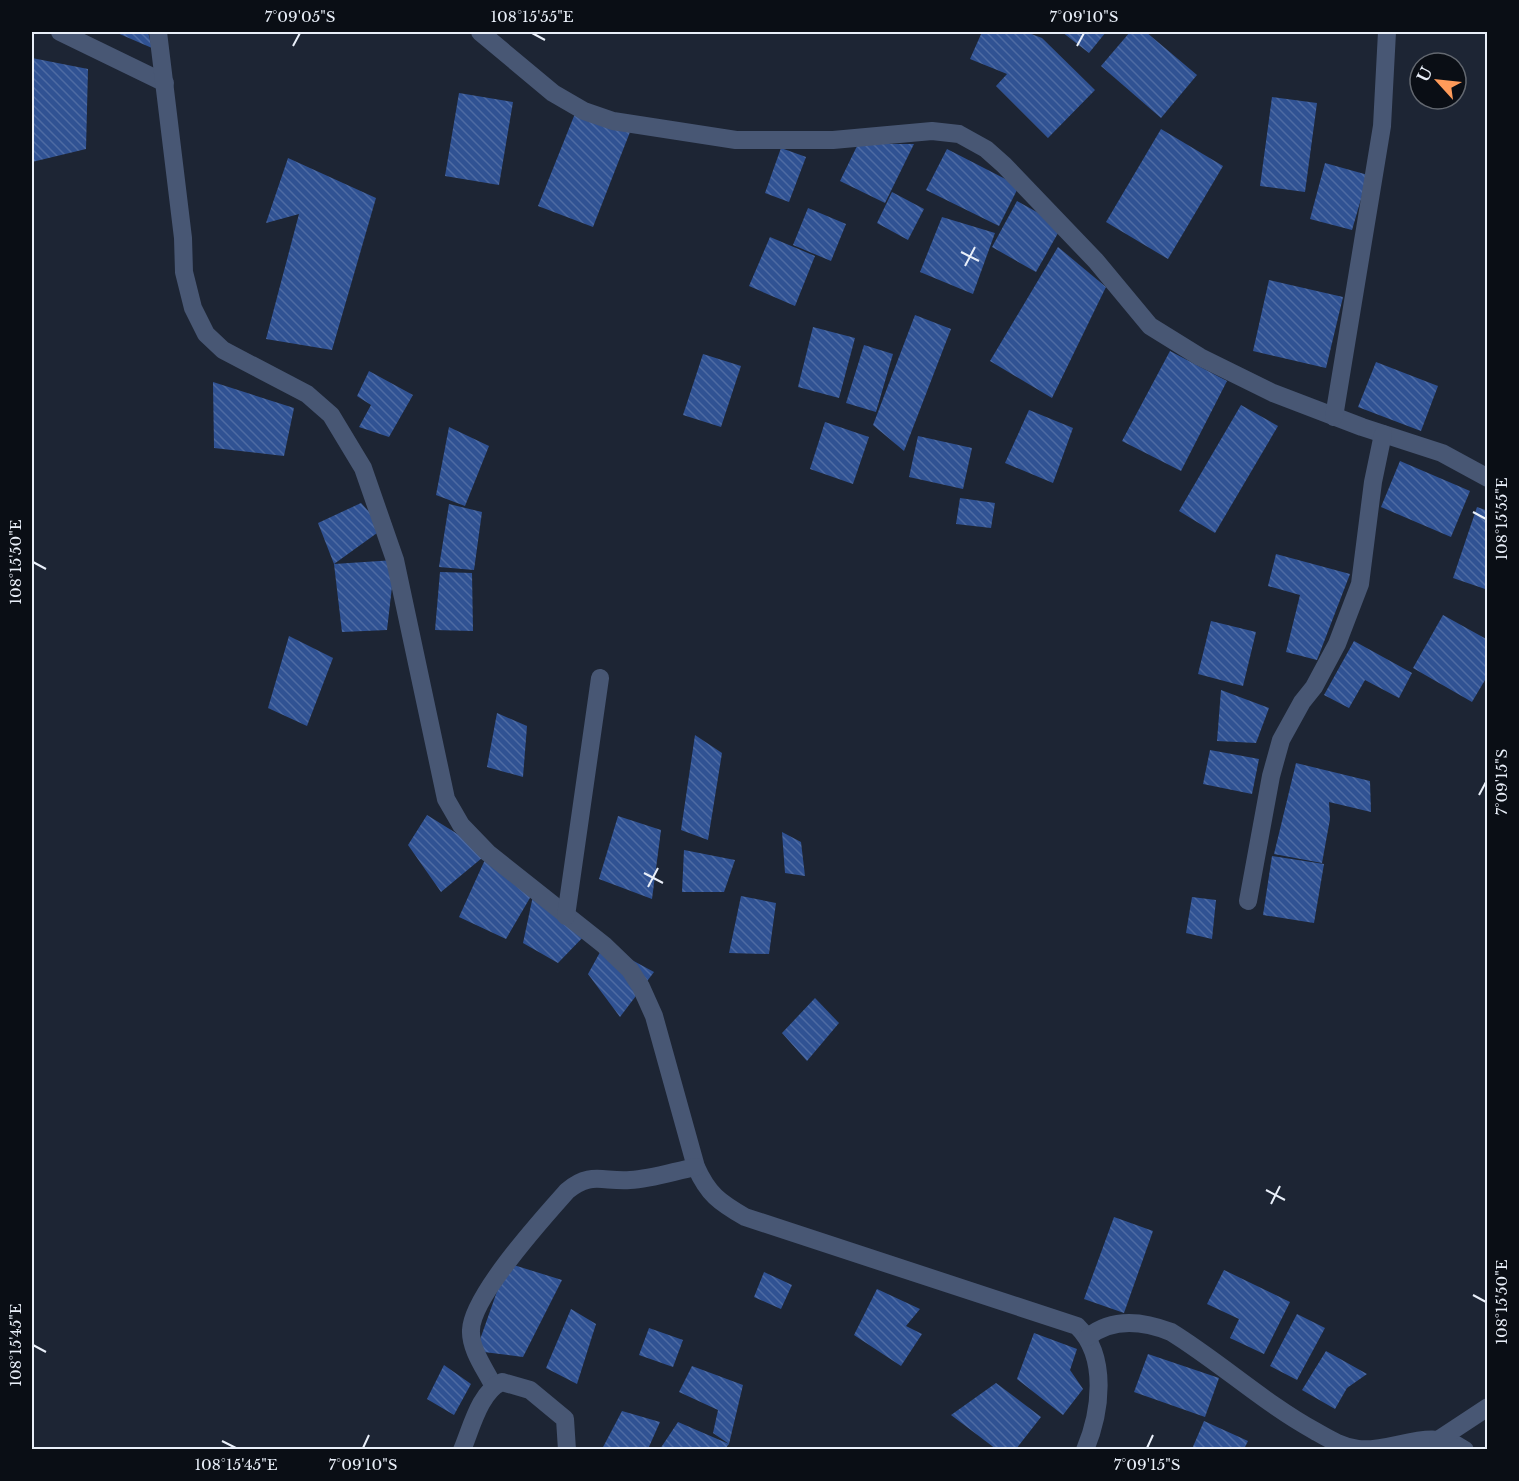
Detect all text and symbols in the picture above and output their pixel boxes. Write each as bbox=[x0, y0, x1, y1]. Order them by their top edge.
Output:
text: 7°09'05"S bbox=[265, 7, 335, 26]
text: 108°15'55"E bbox=[490, 7, 574, 26]
text: 7°09'10"S bbox=[1050, 7, 1118, 26]
north arrow bbox=[1408, 51, 1468, 111]
text: U bbox=[1413, 63, 1437, 85]
text: 108°15'55"E bbox=[1492, 477, 1511, 561]
text: 108°15'50"E bbox=[6, 519, 25, 605]
text: 7°09'15"S bbox=[1492, 749, 1511, 815]
text: 108°15'50"E bbox=[1492, 1259, 1511, 1345]
text: 108°15'45"E bbox=[6, 1303, 25, 1387]
text: 108°15'45"E bbox=[194, 1455, 278, 1474]
text: 7°09'10"S bbox=[329, 1455, 397, 1474]
text: 7°09'15"S bbox=[1114, 1455, 1180, 1474]

